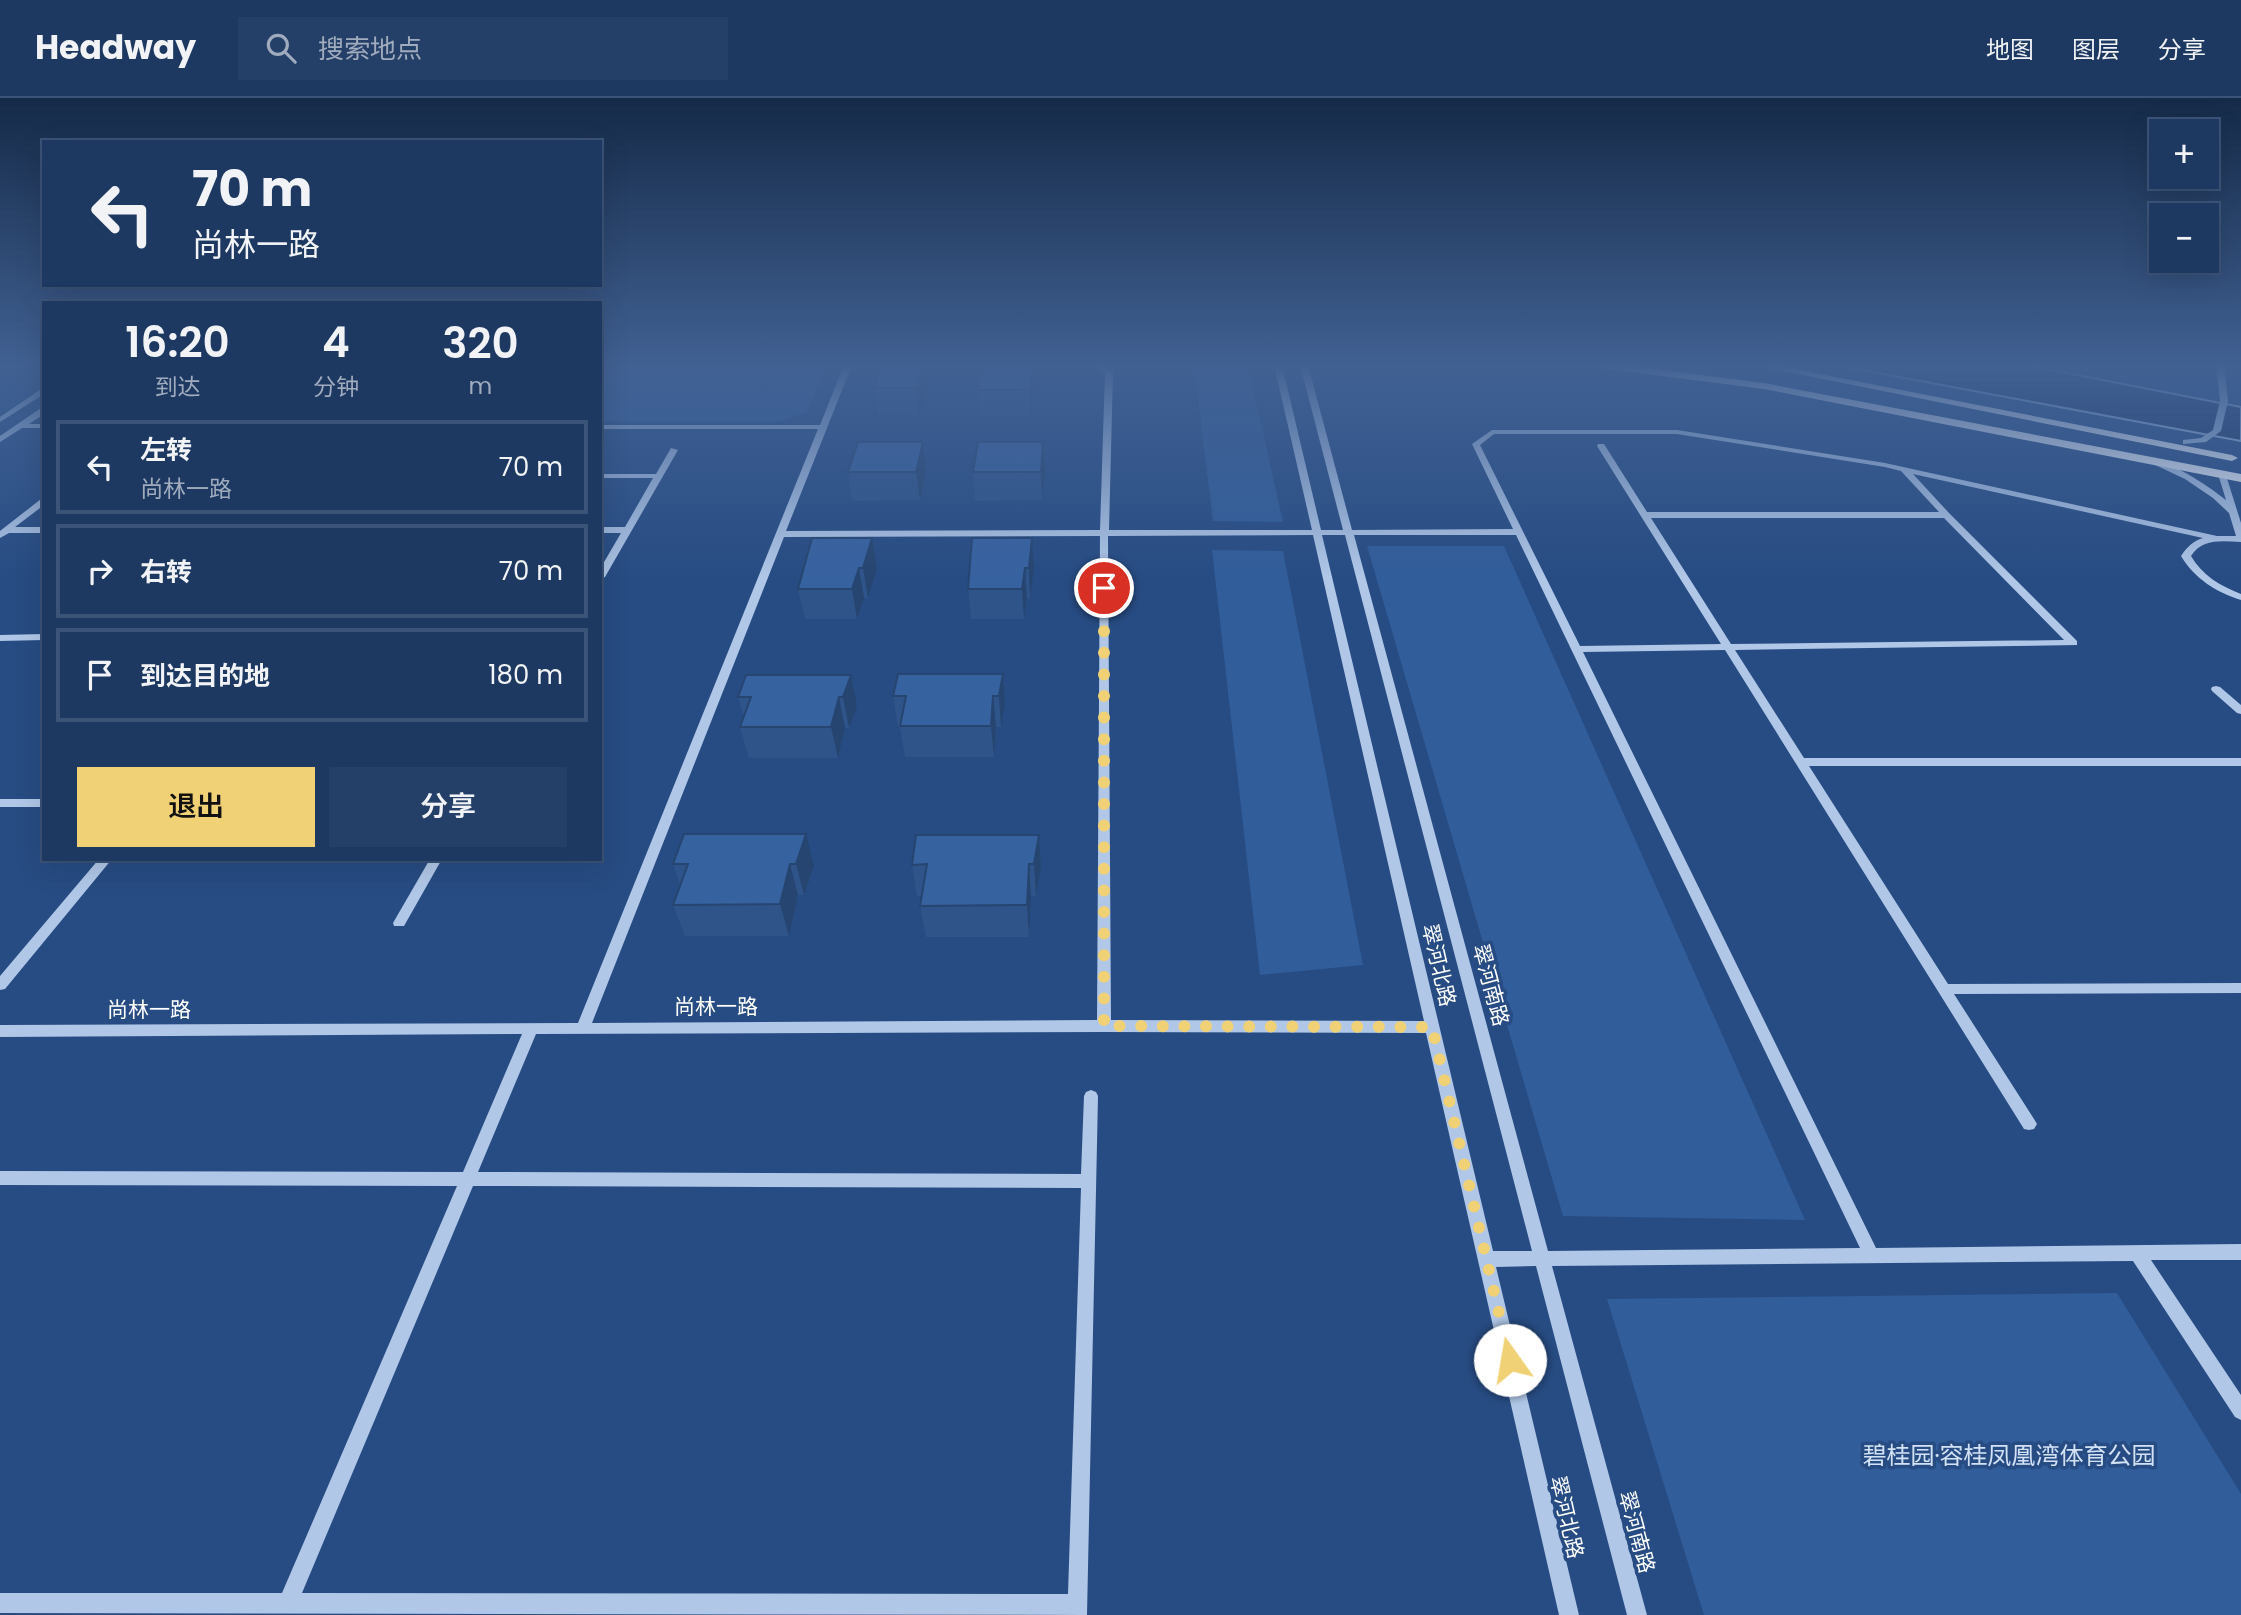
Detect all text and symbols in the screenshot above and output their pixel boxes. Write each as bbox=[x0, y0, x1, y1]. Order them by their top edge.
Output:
search box bbox=[238, 17, 728, 80]
text: Headway bbox=[35, 24, 196, 71]
icon: search bbox=[262, 29, 300, 67]
text: 搜索地点 bbox=[318, 31, 422, 67]
text: 地图 bbox=[1986, 33, 2034, 66]
text: 图层 bbox=[2072, 33, 2120, 66]
text: 分享 bbox=[2158, 33, 2206, 66]
map controls bbox=[2149, 119, 2219, 273]
button: + bbox=[2149, 119, 2219, 189]
text: 70 m bbox=[192, 155, 312, 223]
icon: left bbox=[77, 168, 168, 259]
button: − bbox=[2149, 203, 2219, 273]
text: 尚林一路 bbox=[192, 222, 320, 267]
text: 16:20 bbox=[125, 313, 230, 372]
text: 4 bbox=[322, 313, 350, 372]
text: 320 bbox=[442, 314, 519, 373]
text: m bbox=[469, 370, 492, 402]
text: 到达 bbox=[154, 371, 200, 403]
text: 分钟 bbox=[313, 371, 359, 403]
text: 左转 bbox=[140, 432, 192, 468]
icon: left bbox=[81, 448, 119, 486]
text: 70 m bbox=[499, 449, 563, 485]
text: 尚林一路 bbox=[140, 473, 232, 505]
icon: right bbox=[81, 552, 119, 590]
text: 70 m bbox=[499, 553, 563, 589]
text: 右转 bbox=[140, 554, 192, 590]
pin bbox=[1074, 558, 1134, 618]
icon: arrive bbox=[1085, 569, 1123, 607]
icon: arrive bbox=[81, 656, 119, 694]
text: 180 m bbox=[488, 657, 563, 693]
text: 到达目的地 bbox=[140, 658, 270, 694]
button: 退出 bbox=[77, 767, 315, 847]
button: 分享 bbox=[329, 767, 567, 847]
street label: 翠河北路 bbox=[1415, 921, 1463, 1009]
street label: 翠河南路 bbox=[1466, 941, 1516, 1029]
street label: 尚林一路 bbox=[674, 992, 758, 1021]
street label: 尚林一路 bbox=[107, 995, 191, 1024]
position arrow bbox=[1473, 1323, 1547, 1397]
park label: 碧桂园·容桂凤凰湾体育公园 bbox=[1862, 1439, 2156, 1472]
street label: 翠河北路 bbox=[1543, 1473, 1591, 1561]
street label: 翠河南路 bbox=[1612, 1488, 1662, 1576]

